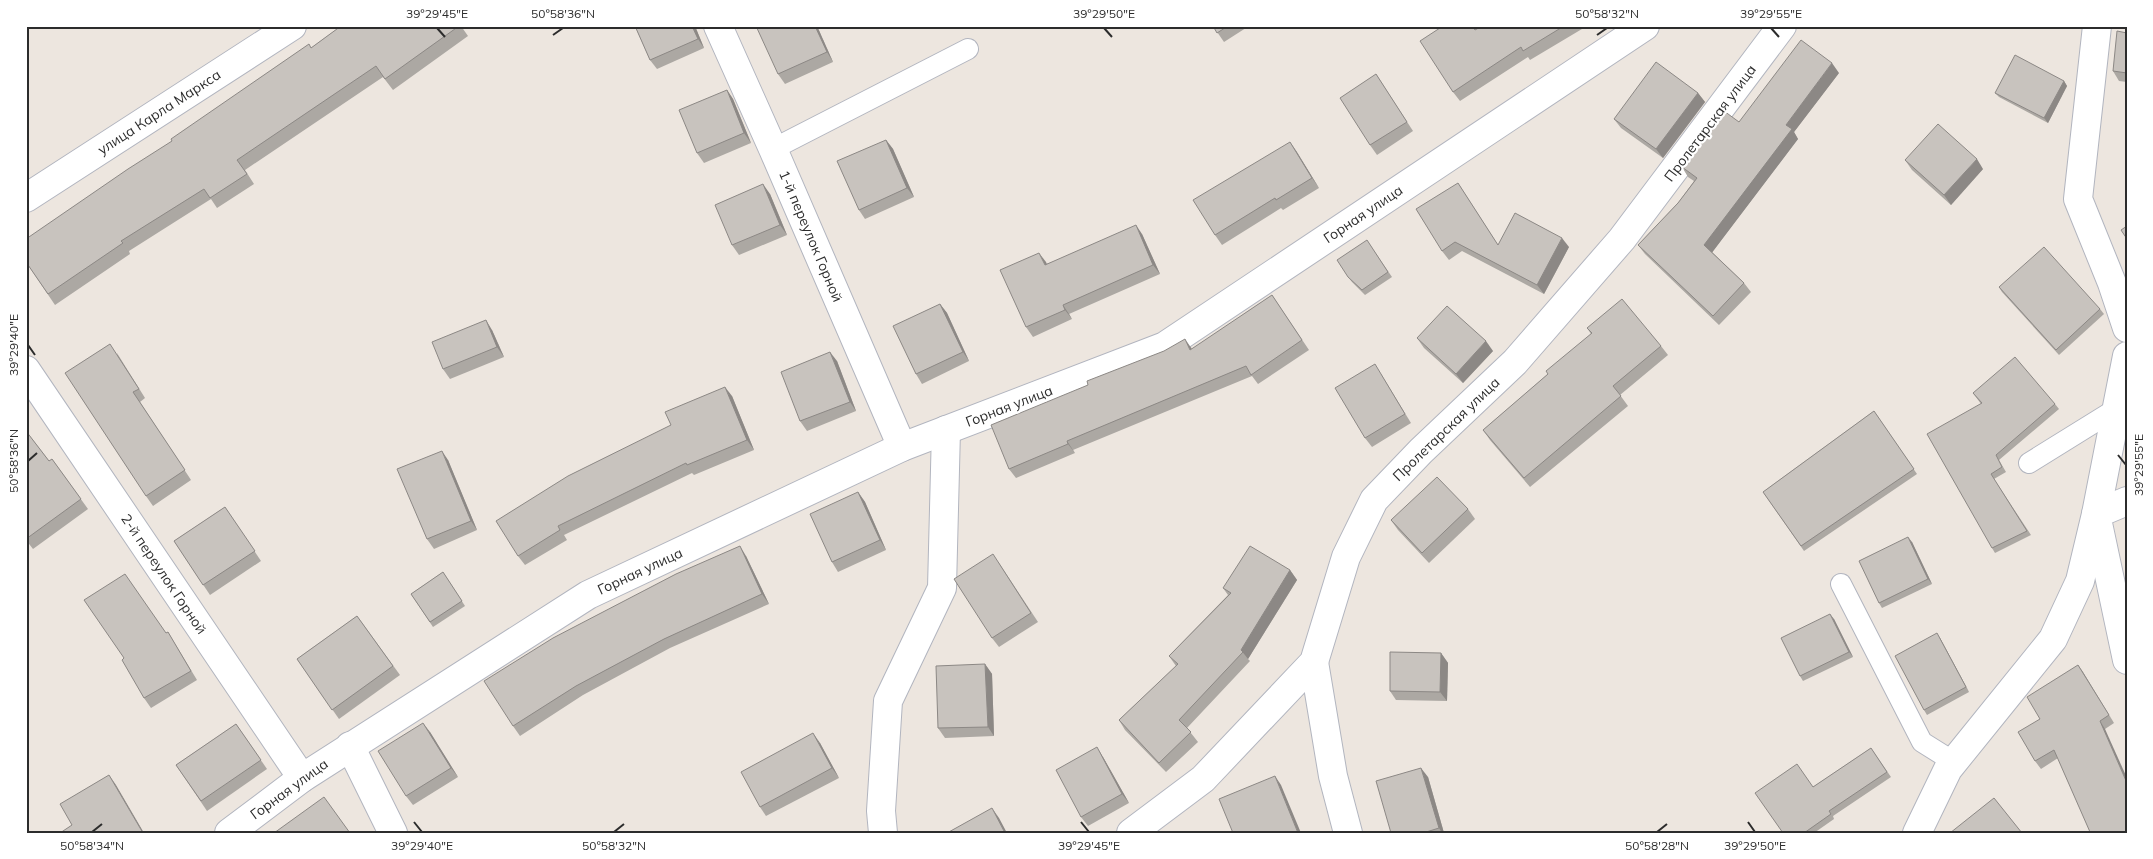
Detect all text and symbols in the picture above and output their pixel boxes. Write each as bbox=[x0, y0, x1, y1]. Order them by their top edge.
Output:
text: 39°29'45"E bbox=[406, 6, 468, 21]
text: 50°58'36"N bbox=[531, 6, 595, 21]
text: 39°29'50"E bbox=[1073, 6, 1135, 21]
text: 50°58'32"N bbox=[1575, 6, 1639, 21]
text: 39°29'55"E bbox=[1740, 6, 1802, 21]
street label: Пролетарская улица bbox=[1660, 61, 1760, 185]
street label: улица Карла Маркса bbox=[94, 65, 224, 159]
street label: 1-й переулок Горной bbox=[775, 168, 847, 304]
street label: Горная улица bbox=[1320, 181, 1406, 247]
text: 39°29'40"E bbox=[6, 314, 21, 376]
street label: Пролетарская улица bbox=[1389, 373, 1503, 485]
street label: Горная улица bbox=[963, 381, 1055, 431]
text: 50°58'36"N bbox=[6, 429, 21, 493]
text: 39°29'55"E bbox=[2131, 434, 2146, 496]
street label: 2-й переулок Горной bbox=[117, 511, 211, 637]
street label: Горная улица bbox=[595, 543, 685, 599]
street label: Горная улица bbox=[247, 755, 331, 823]
text: 50°58'34"N bbox=[60, 838, 124, 853]
text: 39°29'40"E bbox=[391, 838, 453, 853]
text: 50°58'32"N bbox=[582, 838, 646, 853]
text: 39°29'45"E bbox=[1058, 838, 1120, 853]
text: 50°58'28"N bbox=[1625, 838, 1689, 853]
text: 39°29'50"E bbox=[1724, 838, 1786, 853]

